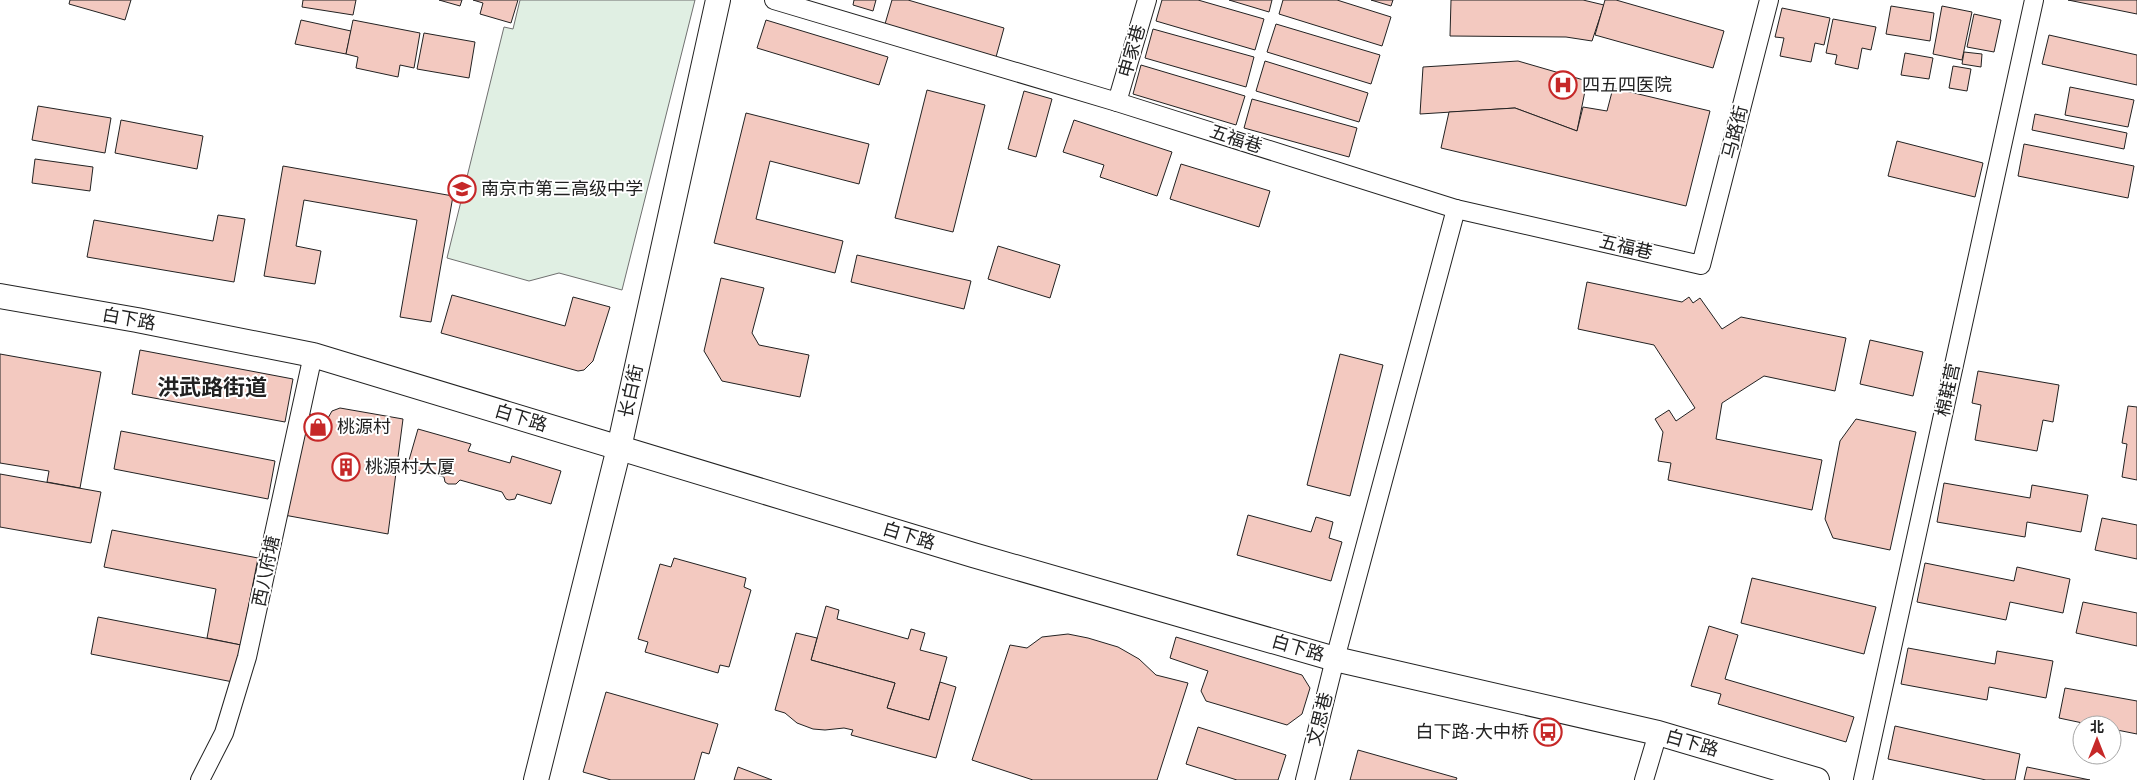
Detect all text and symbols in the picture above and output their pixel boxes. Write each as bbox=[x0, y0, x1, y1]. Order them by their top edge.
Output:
street label: 申家巷 bbox=[1112, 21, 1152, 81]
hospital icon: 四五四医院 bbox=[1548, 70, 1578, 100]
place label: 四五四医院 bbox=[1582, 72, 1672, 98]
street label: 马路街 bbox=[1716, 103, 1754, 161]
street label: 五福巷 bbox=[1206, 118, 1266, 160]
school or university icon: 南京市第三高级中学 bbox=[447, 174, 477, 204]
place label: 南京市第三高级中学 bbox=[481, 176, 643, 202]
street label: 五福巷 bbox=[1597, 228, 1655, 266]
street label: 白下路 bbox=[100, 302, 158, 336]
street label: 棉鞋营 bbox=[1930, 361, 1966, 419]
street label: 长白街 bbox=[613, 362, 649, 420]
district label: 洪武路街道 bbox=[157, 371, 267, 403]
street label: 白下路 bbox=[491, 398, 551, 438]
shop icon: 桃源村 bbox=[303, 412, 333, 442]
place label: 桃源村 bbox=[337, 414, 391, 440]
building icon: 桃源村大厦 bbox=[331, 452, 361, 482]
place label: 桃源村大厦 bbox=[365, 454, 455, 480]
street label: 白下路 bbox=[879, 516, 939, 556]
street label: 西八府塘 bbox=[246, 533, 286, 609]
street label: 白下路 bbox=[1268, 628, 1328, 668]
street label: 文思巷 bbox=[1301, 690, 1339, 748]
north arrow bbox=[2072, 715, 2122, 765]
bus stop icon: 白下路·大中桥 bbox=[1533, 717, 1563, 747]
text: 北 bbox=[2090, 717, 2104, 737]
place label: 白下路·大中桥 bbox=[1416, 719, 1529, 745]
street label: 白下路 bbox=[1662, 723, 1722, 763]

